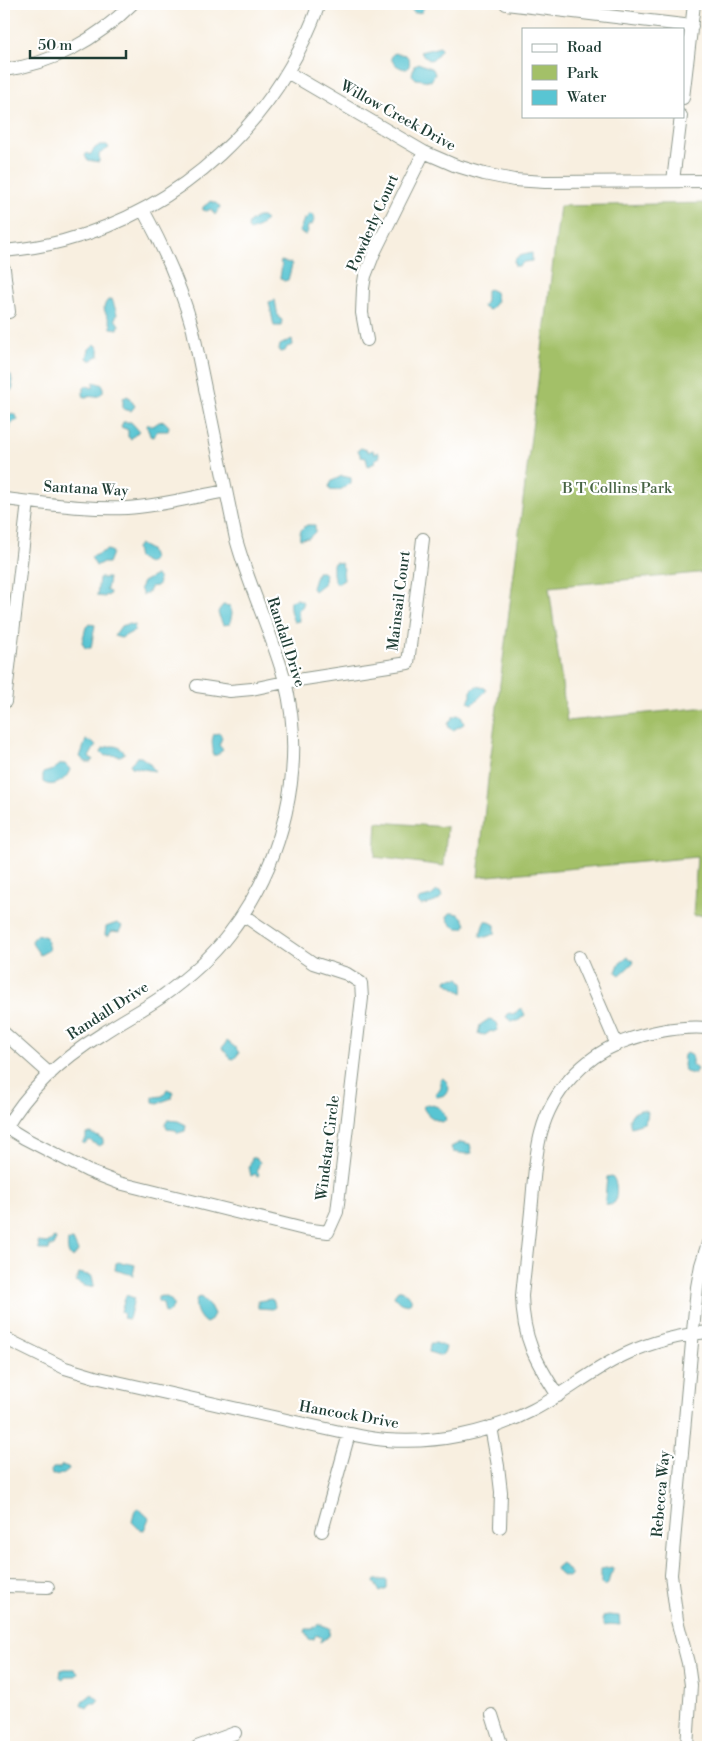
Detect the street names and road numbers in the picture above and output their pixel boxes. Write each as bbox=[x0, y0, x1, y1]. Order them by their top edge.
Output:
street label: Willow Creek Drive bbox=[336, 76, 459, 156]
street label: Powderly Court bbox=[343, 171, 403, 275]
street label: Santana Way bbox=[43, 477, 130, 501]
street label: Mainsail Court bbox=[383, 549, 415, 652]
street label: Randall Drive bbox=[263, 595, 309, 689]
street label: Randall Drive bbox=[64, 978, 152, 1044]
street label: Windstar Circle bbox=[312, 1094, 344, 1203]
street label: Hancock Drive bbox=[297, 1397, 401, 1433]
street label: Rebecca Way bbox=[648, 1449, 674, 1538]

